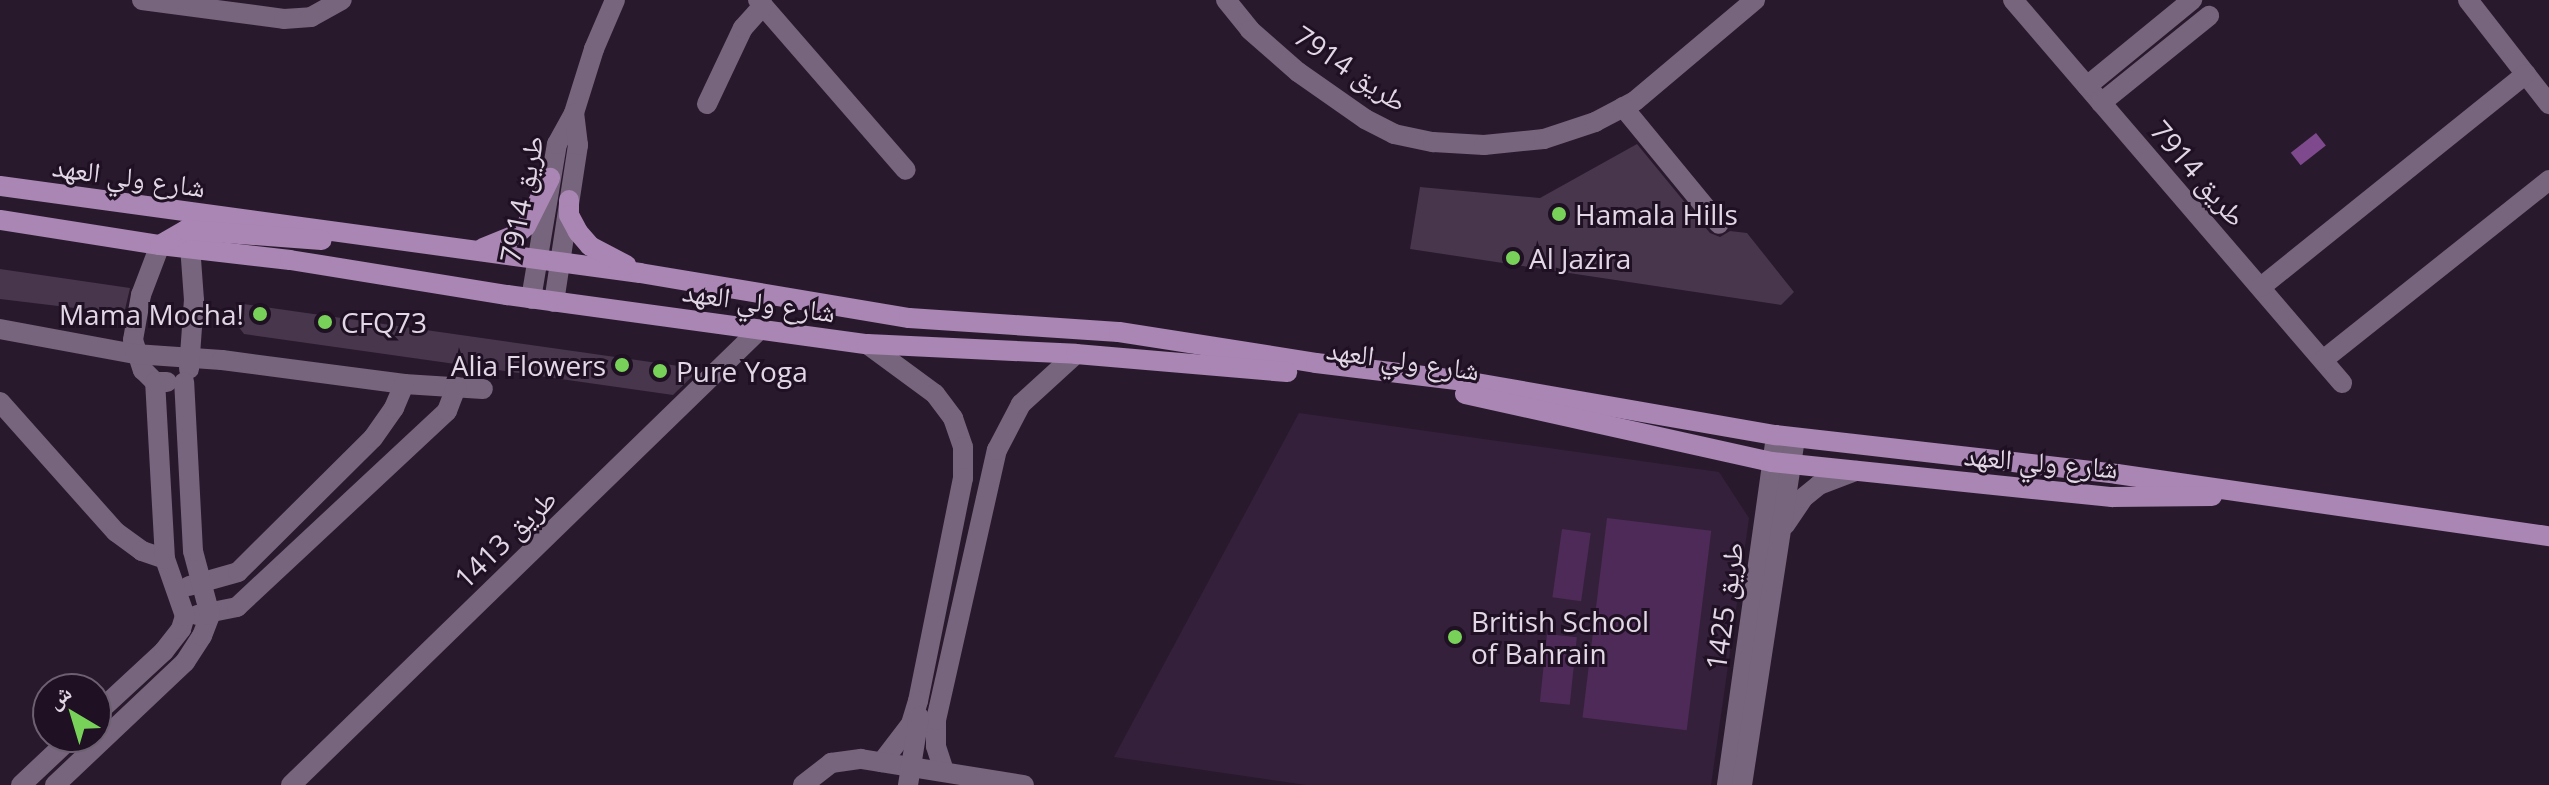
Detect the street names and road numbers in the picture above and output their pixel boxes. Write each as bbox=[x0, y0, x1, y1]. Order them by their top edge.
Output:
street label: طريق 7914 bbox=[1288, 18, 1414, 118]
street label: طريق 7914 bbox=[2144, 113, 2254, 233]
street label: طريق 7914 bbox=[492, 133, 550, 265]
street label: شارع ولي العهد bbox=[50, 149, 208, 203]
street label: شارع ولي العهد bbox=[680, 274, 838, 328]
street label: شارع ولي العهد bbox=[1324, 332, 1482, 386]
street label: شارع ولي العهد bbox=[1963, 438, 2119, 484]
street label: طريق 1413 bbox=[447, 481, 563, 595]
street label: طريق 1425 bbox=[1698, 540, 1750, 672]

